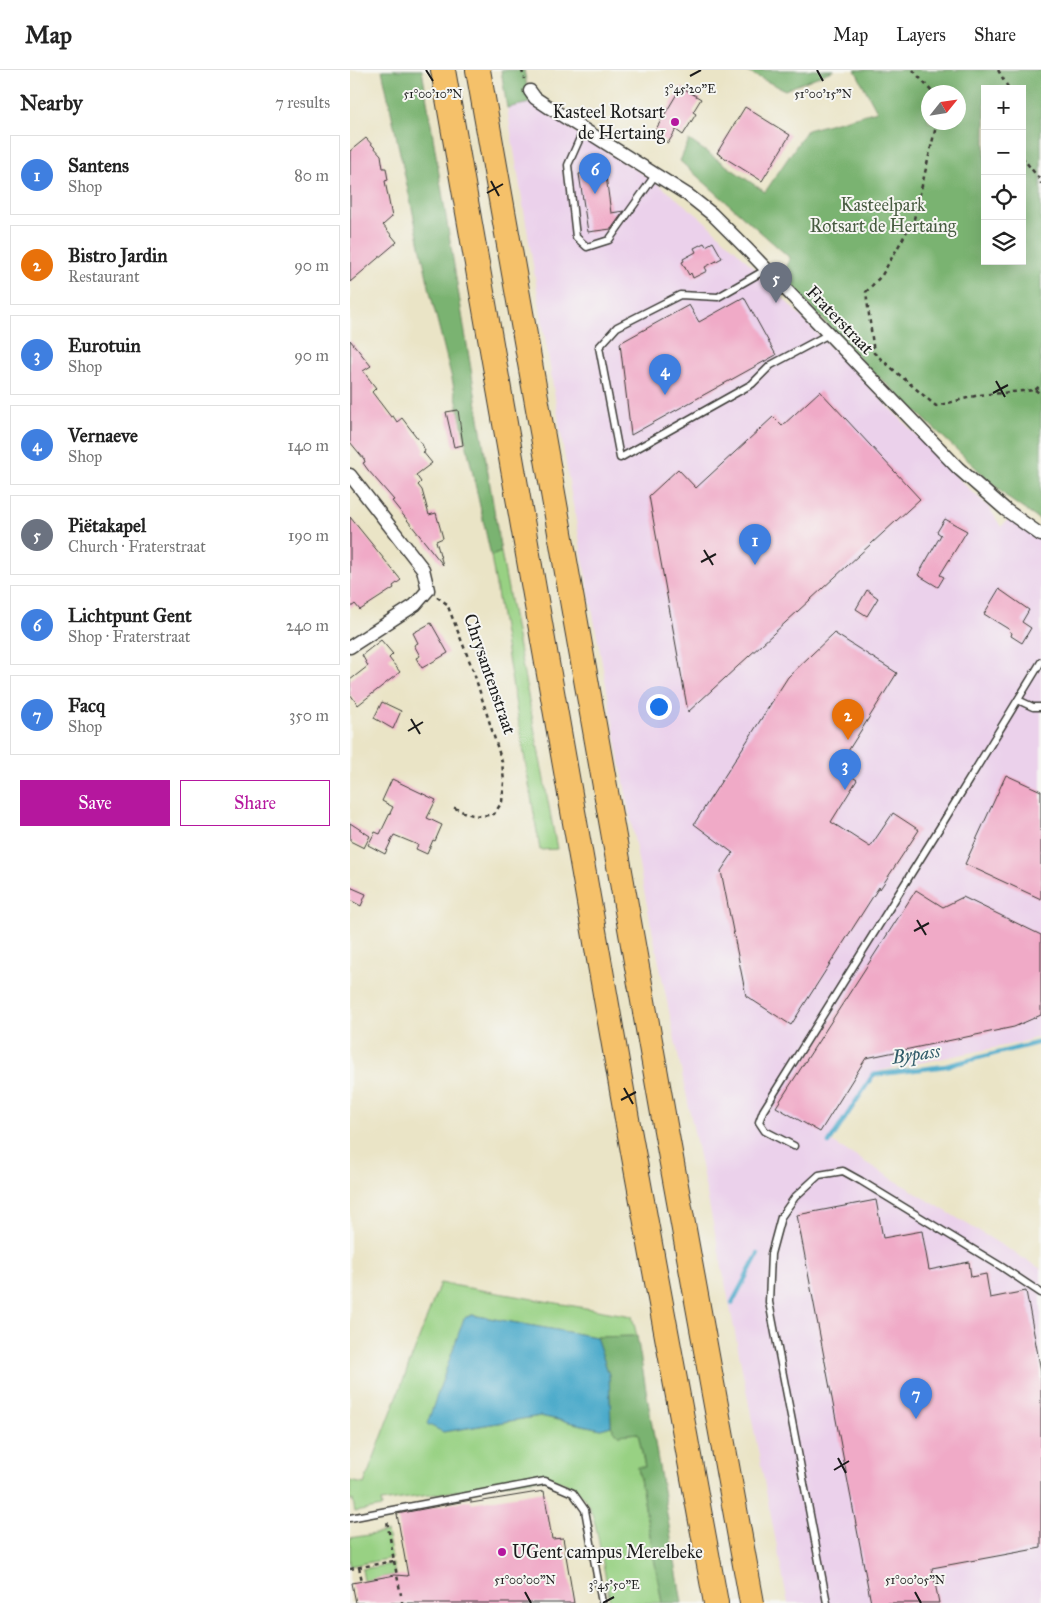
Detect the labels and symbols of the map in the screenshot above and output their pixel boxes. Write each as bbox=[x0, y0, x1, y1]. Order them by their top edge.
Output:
text: 3°45'20"E bbox=[664, 82, 716, 96]
north arrow bbox=[921, 85, 966, 130]
text: 51°00'10"N bbox=[403, 87, 463, 101]
text: 51°00'15"N bbox=[794, 87, 852, 101]
place label: Kasteel Rotsart de Hertaing bbox=[553, 101, 666, 145]
marker: Kasteel Rotsart de Hertaing bbox=[669, 116, 681, 128]
pin: 6 bbox=[579, 153, 611, 194]
park label: Kasteelpark Rotsart de Hertaing bbox=[810, 194, 957, 238]
pin: 5 bbox=[760, 262, 792, 303]
street label: Fraterstraat bbox=[802, 281, 879, 360]
pin: 4 bbox=[649, 354, 681, 395]
pin: 1 bbox=[739, 524, 771, 565]
street label: Chrysantenstraat bbox=[459, 611, 521, 738]
your location bbox=[646, 694, 672, 720]
pin: 2 bbox=[832, 699, 864, 740]
pin: 3 bbox=[829, 749, 861, 790]
water label: Bypass bbox=[889, 1039, 942, 1070]
pin: 7 bbox=[900, 1378, 932, 1419]
place label: UGent campus Merelbeke bbox=[512, 1541, 703, 1563]
marker: UGent campus Merelbeke bbox=[496, 1546, 508, 1558]
text: 51°00'00"N bbox=[494, 1573, 556, 1587]
text: 51°00'05"N bbox=[885, 1573, 945, 1587]
text: 3°45'50"E bbox=[588, 1578, 640, 1592]

